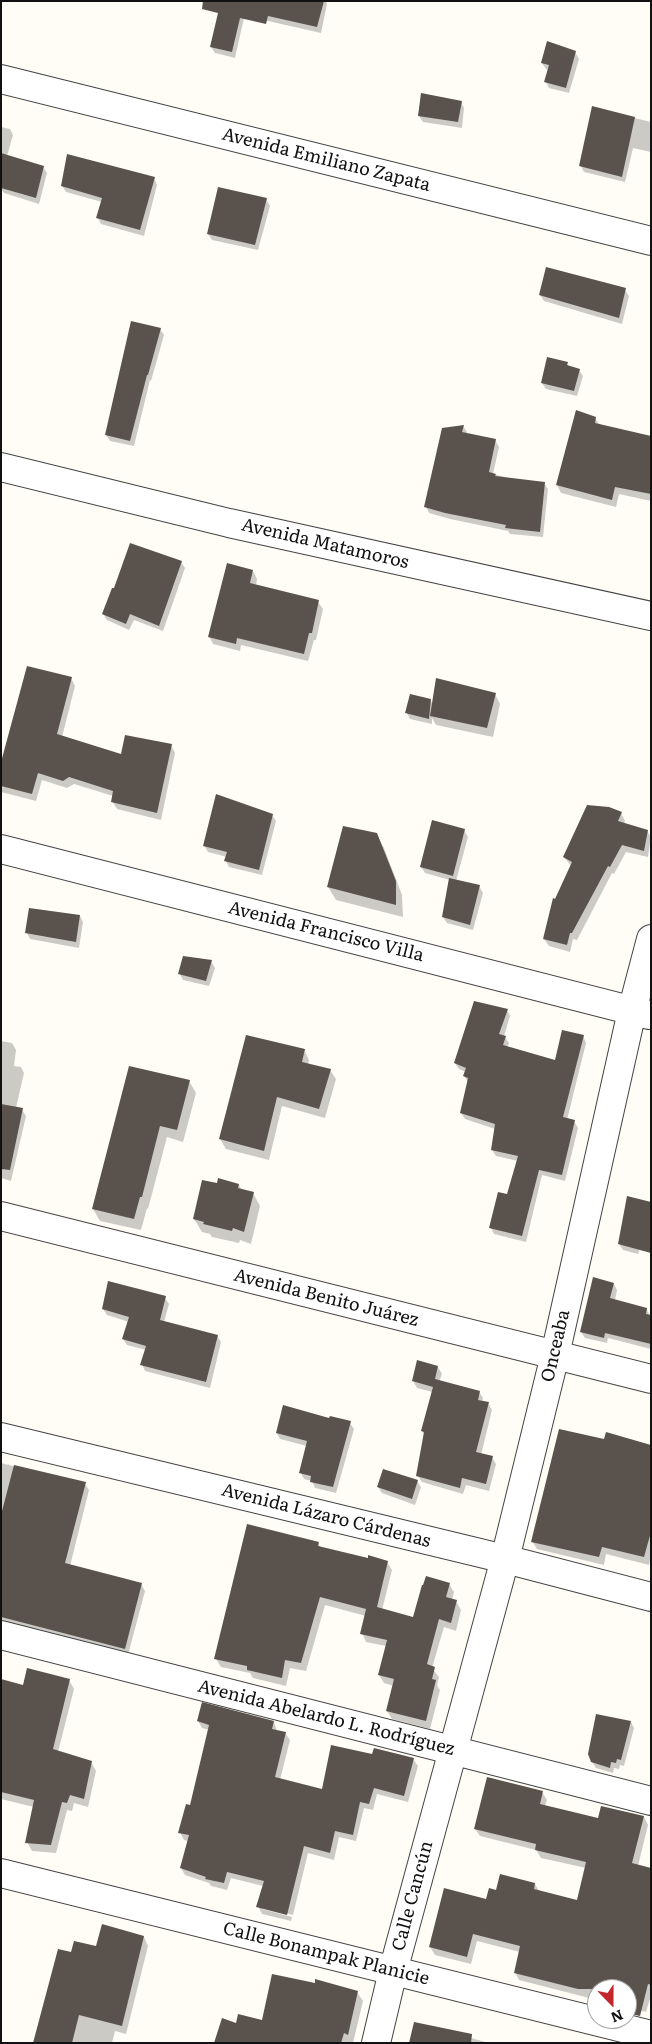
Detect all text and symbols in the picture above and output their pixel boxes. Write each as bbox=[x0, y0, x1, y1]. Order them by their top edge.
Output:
street label: Avenida Emiliano Zapata bbox=[220, 124, 432, 196]
street label: Avenida Matamoros bbox=[239, 514, 411, 574]
street label: Avenida Francisco Villa bbox=[226, 897, 426, 967]
street label: Avenida Benito Juárez bbox=[231, 1265, 421, 1331]
street label: Onceaba bbox=[537, 1308, 575, 1384]
street label: Avenida Lázaro Cárdenas bbox=[219, 1480, 433, 1552]
street label: Avenida Abelardo L. Rodríguez bbox=[195, 1676, 457, 1760]
street label: Calle Cancún bbox=[388, 1839, 438, 1953]
street label: Calle Bonampak Planicie bbox=[221, 1918, 431, 1990]
north arrow bbox=[587, 1979, 637, 2029]
text: N bbox=[608, 2006, 626, 2028]

